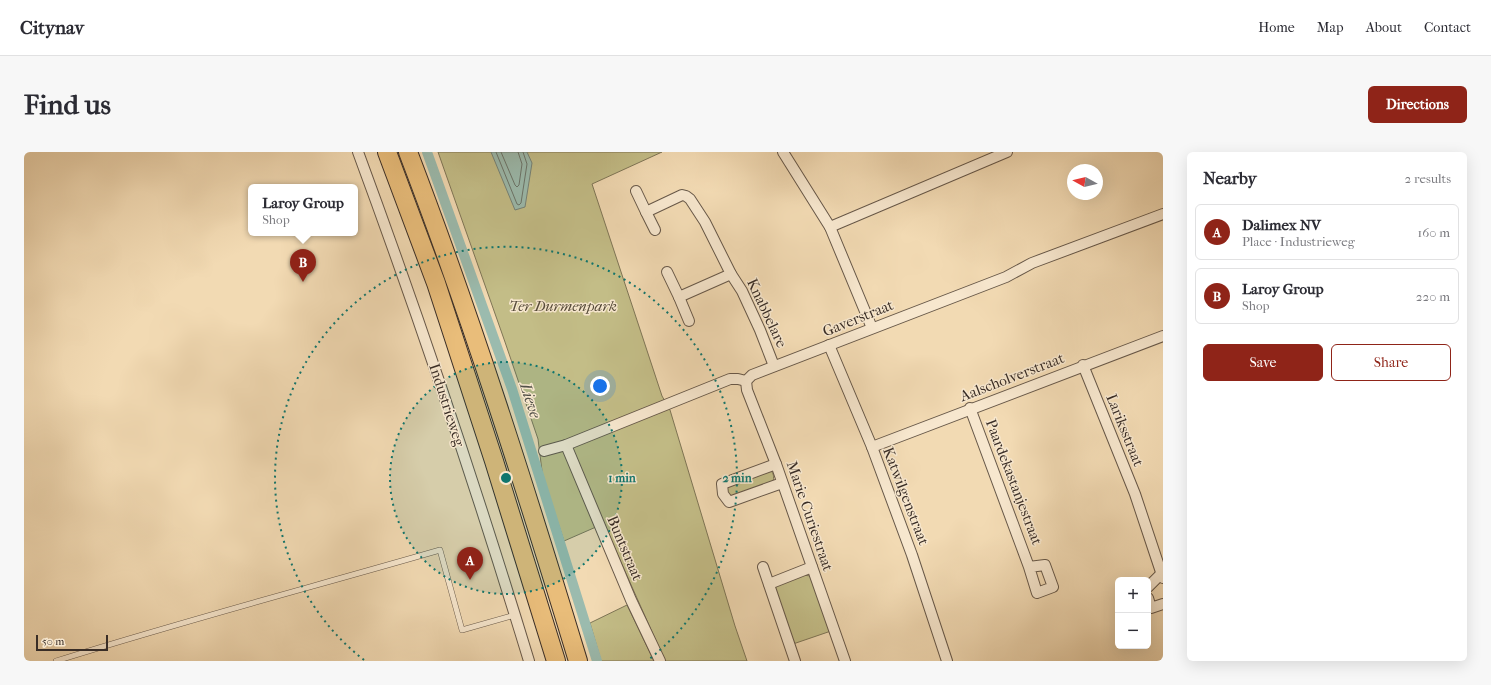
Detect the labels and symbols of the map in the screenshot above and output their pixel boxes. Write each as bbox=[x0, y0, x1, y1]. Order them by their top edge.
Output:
north arrow bbox=[1067, 164, 1103, 200]
pin: B bbox=[290, 249, 316, 282]
street label: Knabbelare bbox=[743, 276, 791, 351]
street label: Gaverstraat bbox=[820, 295, 897, 340]
park label: Ter Durmenpark bbox=[509, 297, 617, 315]
street label: Aalscholverstraat bbox=[956, 349, 1067, 406]
street label: Industrieweg bbox=[425, 361, 469, 450]
your location bbox=[590, 376, 610, 396]
water label: Lieve bbox=[516, 379, 545, 421]
street label: Lariksstraat bbox=[1102, 391, 1148, 469]
street label: Paardekastanjestraat bbox=[982, 417, 1047, 548]
street label: Katwilgenstraat bbox=[879, 444, 933, 548]
street label: Marie Curiestraat bbox=[783, 459, 837, 574]
centre of rings bbox=[499, 471, 513, 485]
text: 1 min bbox=[608, 471, 637, 485]
text: 2 min bbox=[722, 471, 753, 485]
street label: Buntstraat bbox=[603, 513, 647, 584]
pin: A bbox=[457, 547, 483, 580]
scale bar bbox=[36, 633, 108, 652]

